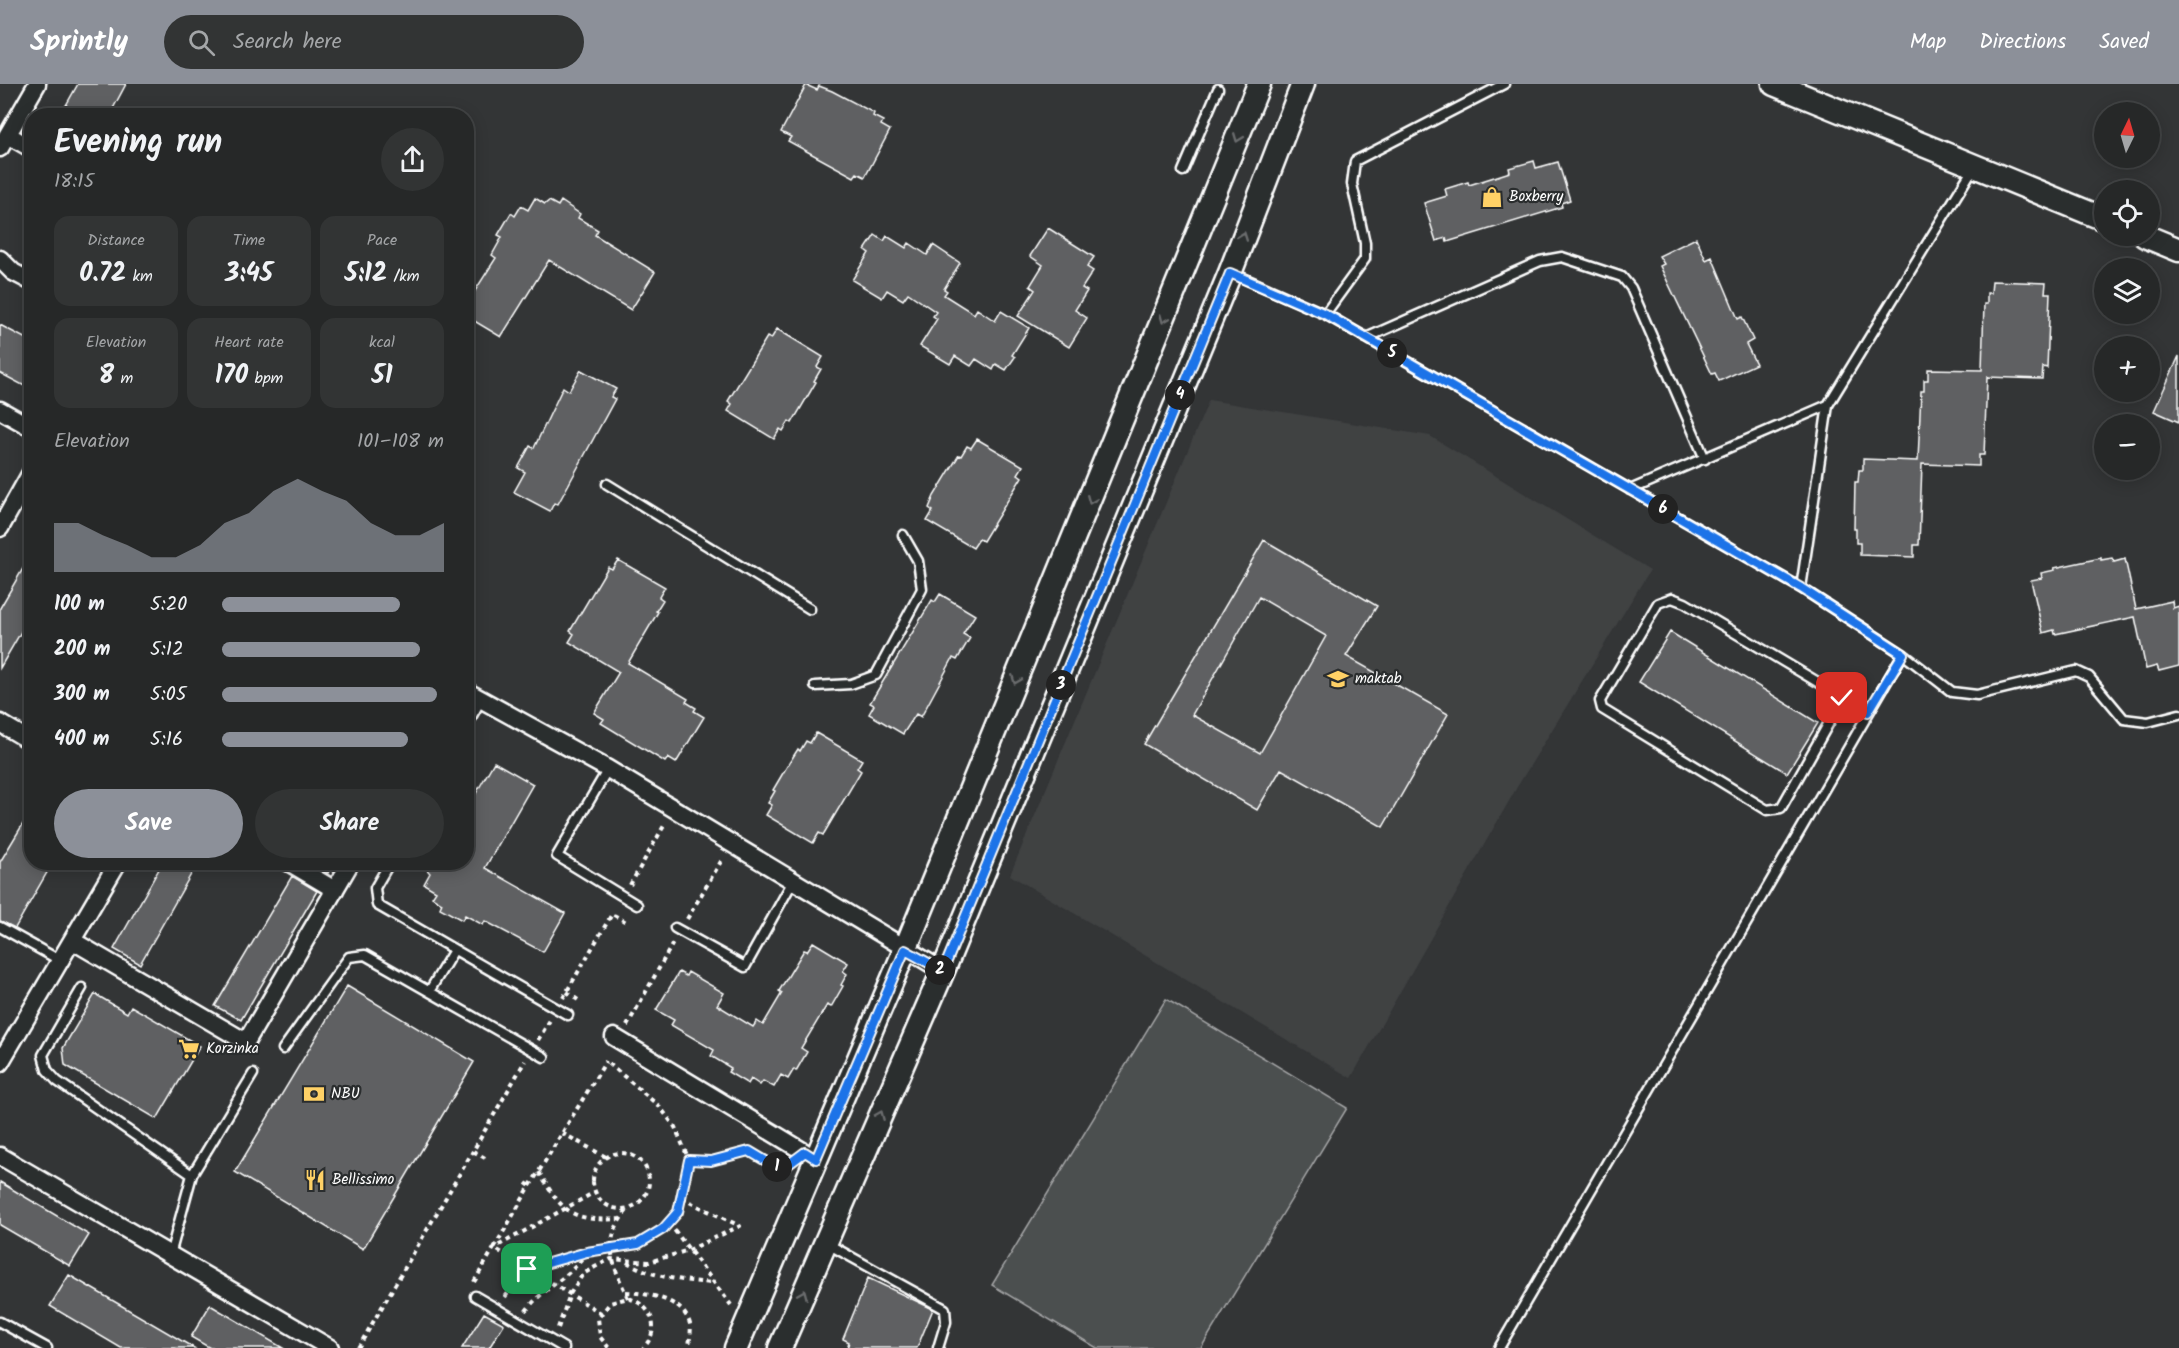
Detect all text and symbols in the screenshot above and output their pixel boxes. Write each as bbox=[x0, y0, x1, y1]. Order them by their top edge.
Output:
search box bbox=[164, 15, 584, 69]
text: Sprintly bbox=[30, 20, 128, 65]
text: Search here bbox=[233, 25, 342, 60]
icon: search bbox=[185, 26, 218, 59]
text: Map bbox=[1910, 26, 1946, 59]
text: Directions bbox=[1979, 26, 2066, 59]
text: Saved bbox=[2099, 26, 2149, 59]
north arrow bbox=[2094, 102, 2160, 168]
map controls bbox=[2094, 102, 2160, 480]
text: Evening run bbox=[54, 117, 222, 170]
button: share bbox=[381, 128, 444, 191]
one-way arrow bbox=[1232, 133, 1245, 143]
text: 18:15 bbox=[54, 166, 94, 198]
button: locate bbox=[2094, 180, 2160, 246]
shop icon: Boxberry bbox=[1480, 185, 1504, 209]
place label: Boxberry bbox=[1509, 185, 1564, 209]
text: Distance bbox=[87, 228, 145, 253]
text: Time bbox=[233, 228, 265, 253]
text: Pace bbox=[367, 228, 397, 253]
one-way arrow bbox=[1236, 232, 1249, 242]
text: 0.72 bbox=[79, 253, 126, 295]
text: 3:45 bbox=[225, 253, 273, 295]
text: 5:12 bbox=[345, 253, 387, 295]
button: layers bbox=[2094, 258, 2160, 324]
text: km bbox=[126, 264, 153, 289]
text: /km bbox=[387, 264, 419, 289]
one-way arrow bbox=[1159, 313, 1171, 324]
text: Elevation bbox=[86, 330, 146, 355]
text: Heart rate bbox=[214, 330, 284, 355]
text: kcal bbox=[369, 330, 395, 355]
button: + bbox=[2094, 336, 2160, 402]
pin: 5 bbox=[1377, 338, 1407, 368]
text: 5 bbox=[1388, 340, 1396, 365]
text: 8 bbox=[99, 355, 114, 397]
text: 170 bbox=[215, 355, 248, 397]
text: 51 bbox=[371, 355, 393, 397]
text: m bbox=[114, 366, 133, 391]
text: bpm bbox=[248, 366, 283, 391]
pin: 4 bbox=[1165, 380, 1195, 410]
text: 4 bbox=[1176, 382, 1184, 407]
button: − bbox=[2094, 414, 2160, 480]
text: Elevation bbox=[54, 426, 130, 458]
text: 101–108 m bbox=[357, 426, 444, 458]
one-way arrow bbox=[1086, 493, 1098, 504]
pin: 6 bbox=[1648, 494, 1678, 524]
text: 6 bbox=[1659, 496, 1667, 521]
text: 100 m bbox=[54, 589, 105, 621]
text: 5:20 bbox=[150, 589, 187, 621]
text: 200 m bbox=[54, 634, 110, 666]
text: 5:12 bbox=[150, 634, 184, 666]
school or university icon: maktab bbox=[1326, 667, 1350, 691]
place label: maktab bbox=[1355, 667, 1402, 691]
pin: 3 bbox=[1046, 670, 1076, 700]
text: 3 bbox=[1057, 672, 1065, 697]
pin bbox=[1816, 672, 1867, 723]
one-way arrow bbox=[1011, 674, 1023, 685]
text: 300 m bbox=[54, 679, 110, 711]
text: 5:05 bbox=[150, 679, 186, 711]
icon: check bbox=[1825, 681, 1858, 714]
text: 400 m bbox=[54, 724, 110, 756]
text: 5:16 bbox=[150, 724, 183, 756]
button: Save bbox=[54, 789, 243, 858]
button: Share bbox=[255, 789, 444, 858]
pin: 2 bbox=[925, 955, 955, 985]
text: 2 bbox=[935, 957, 945, 982]
supermarket icon: Korzinka bbox=[177, 1037, 201, 1061]
place label: Korzinka bbox=[206, 1037, 259, 1061]
bank icon: NBU bbox=[302, 1082, 326, 1106]
place label: NBU bbox=[331, 1082, 360, 1106]
one-way arrow bbox=[873, 1111, 885, 1122]
pin: 1 bbox=[762, 1152, 792, 1182]
text: 1 bbox=[775, 1154, 779, 1179]
restaurant icon: Bellissimo bbox=[303, 1168, 327, 1192]
place label: Bellissimo bbox=[332, 1168, 395, 1192]
pin bbox=[501, 1243, 552, 1294]
icon: arrive bbox=[510, 1252, 543, 1285]
one-way arrow bbox=[796, 1290, 808, 1301]

